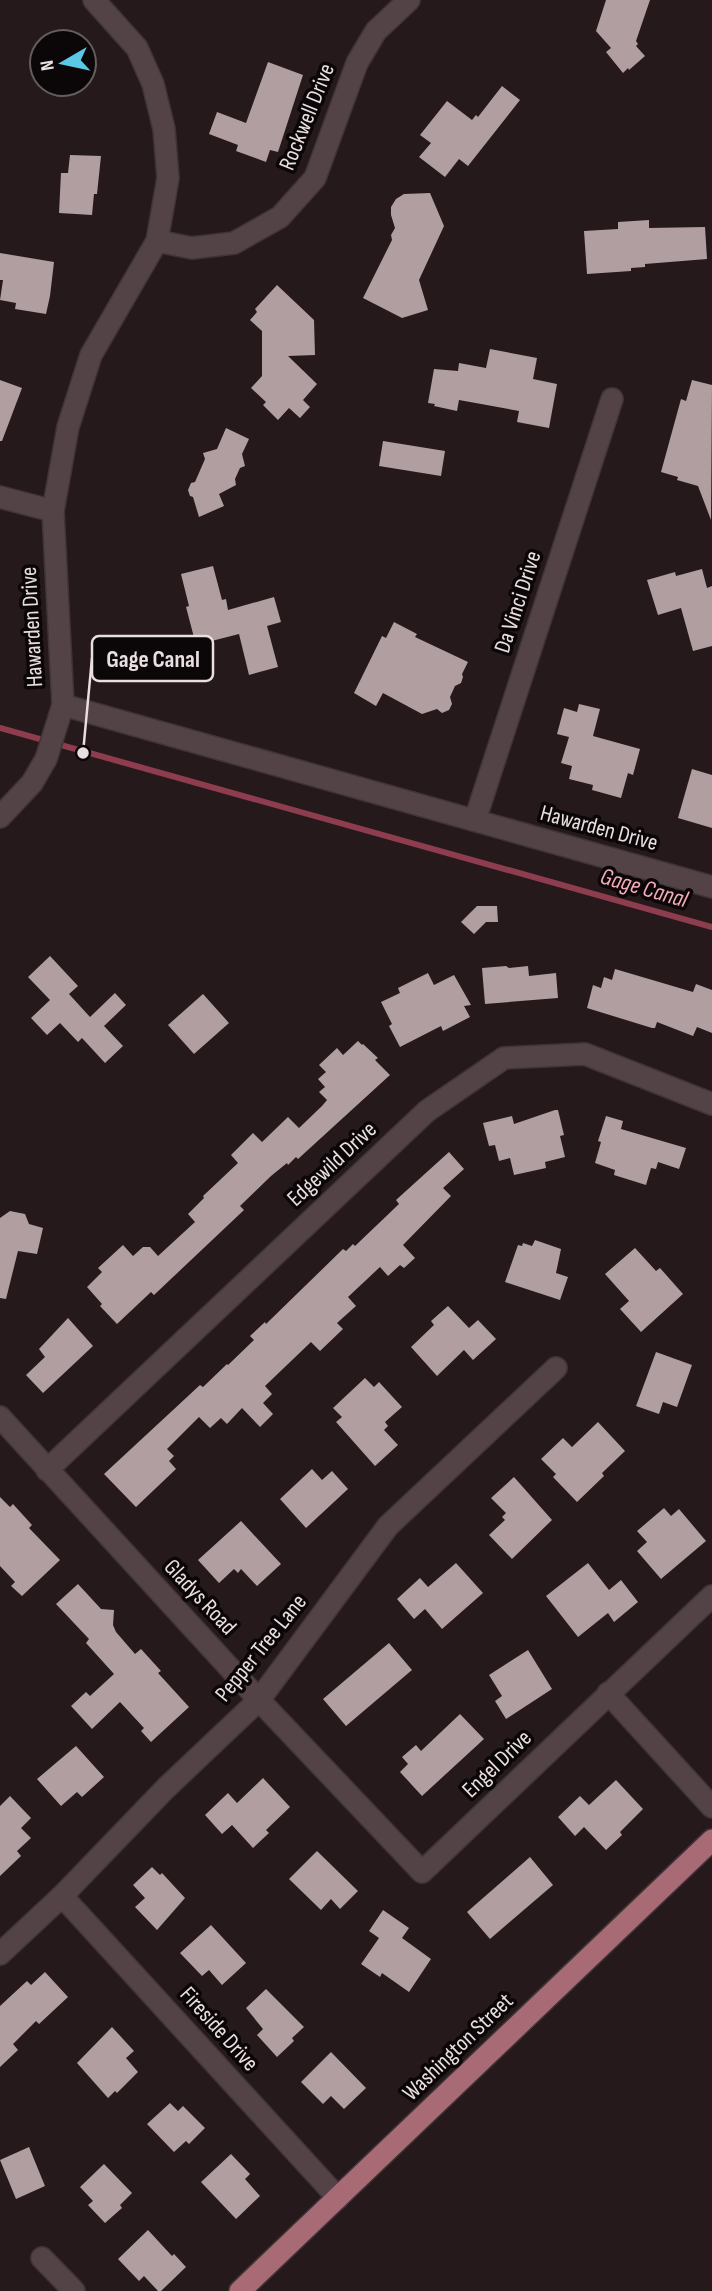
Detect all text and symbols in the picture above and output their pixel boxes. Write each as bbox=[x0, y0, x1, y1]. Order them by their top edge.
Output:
north arrow bbox=[28, 28, 98, 98]
text: N bbox=[36, 59, 60, 72]
street label: Rockwell Drive bbox=[273, 60, 341, 174]
street label: Da Vinci Drive bbox=[488, 548, 548, 656]
street label: Hawarden Drive bbox=[15, 566, 49, 688]
callout: Gage Canal bbox=[92, 636, 213, 681]
text: Gage Canal bbox=[106, 645, 200, 674]
street label: Hawarden Drive bbox=[537, 799, 661, 857]
water label: Gage Canal bbox=[597, 862, 692, 914]
street label: Edgewild Drive bbox=[281, 1116, 383, 1212]
street label: Gladys Road bbox=[158, 1553, 242, 1641]
street label: Pepper Tree Lane bbox=[209, 1589, 313, 1707]
street label: Engel Drive bbox=[456, 1724, 538, 1804]
street label: Fireside Drive bbox=[174, 1981, 264, 2077]
street label: Washington Street bbox=[397, 1987, 519, 2107]

